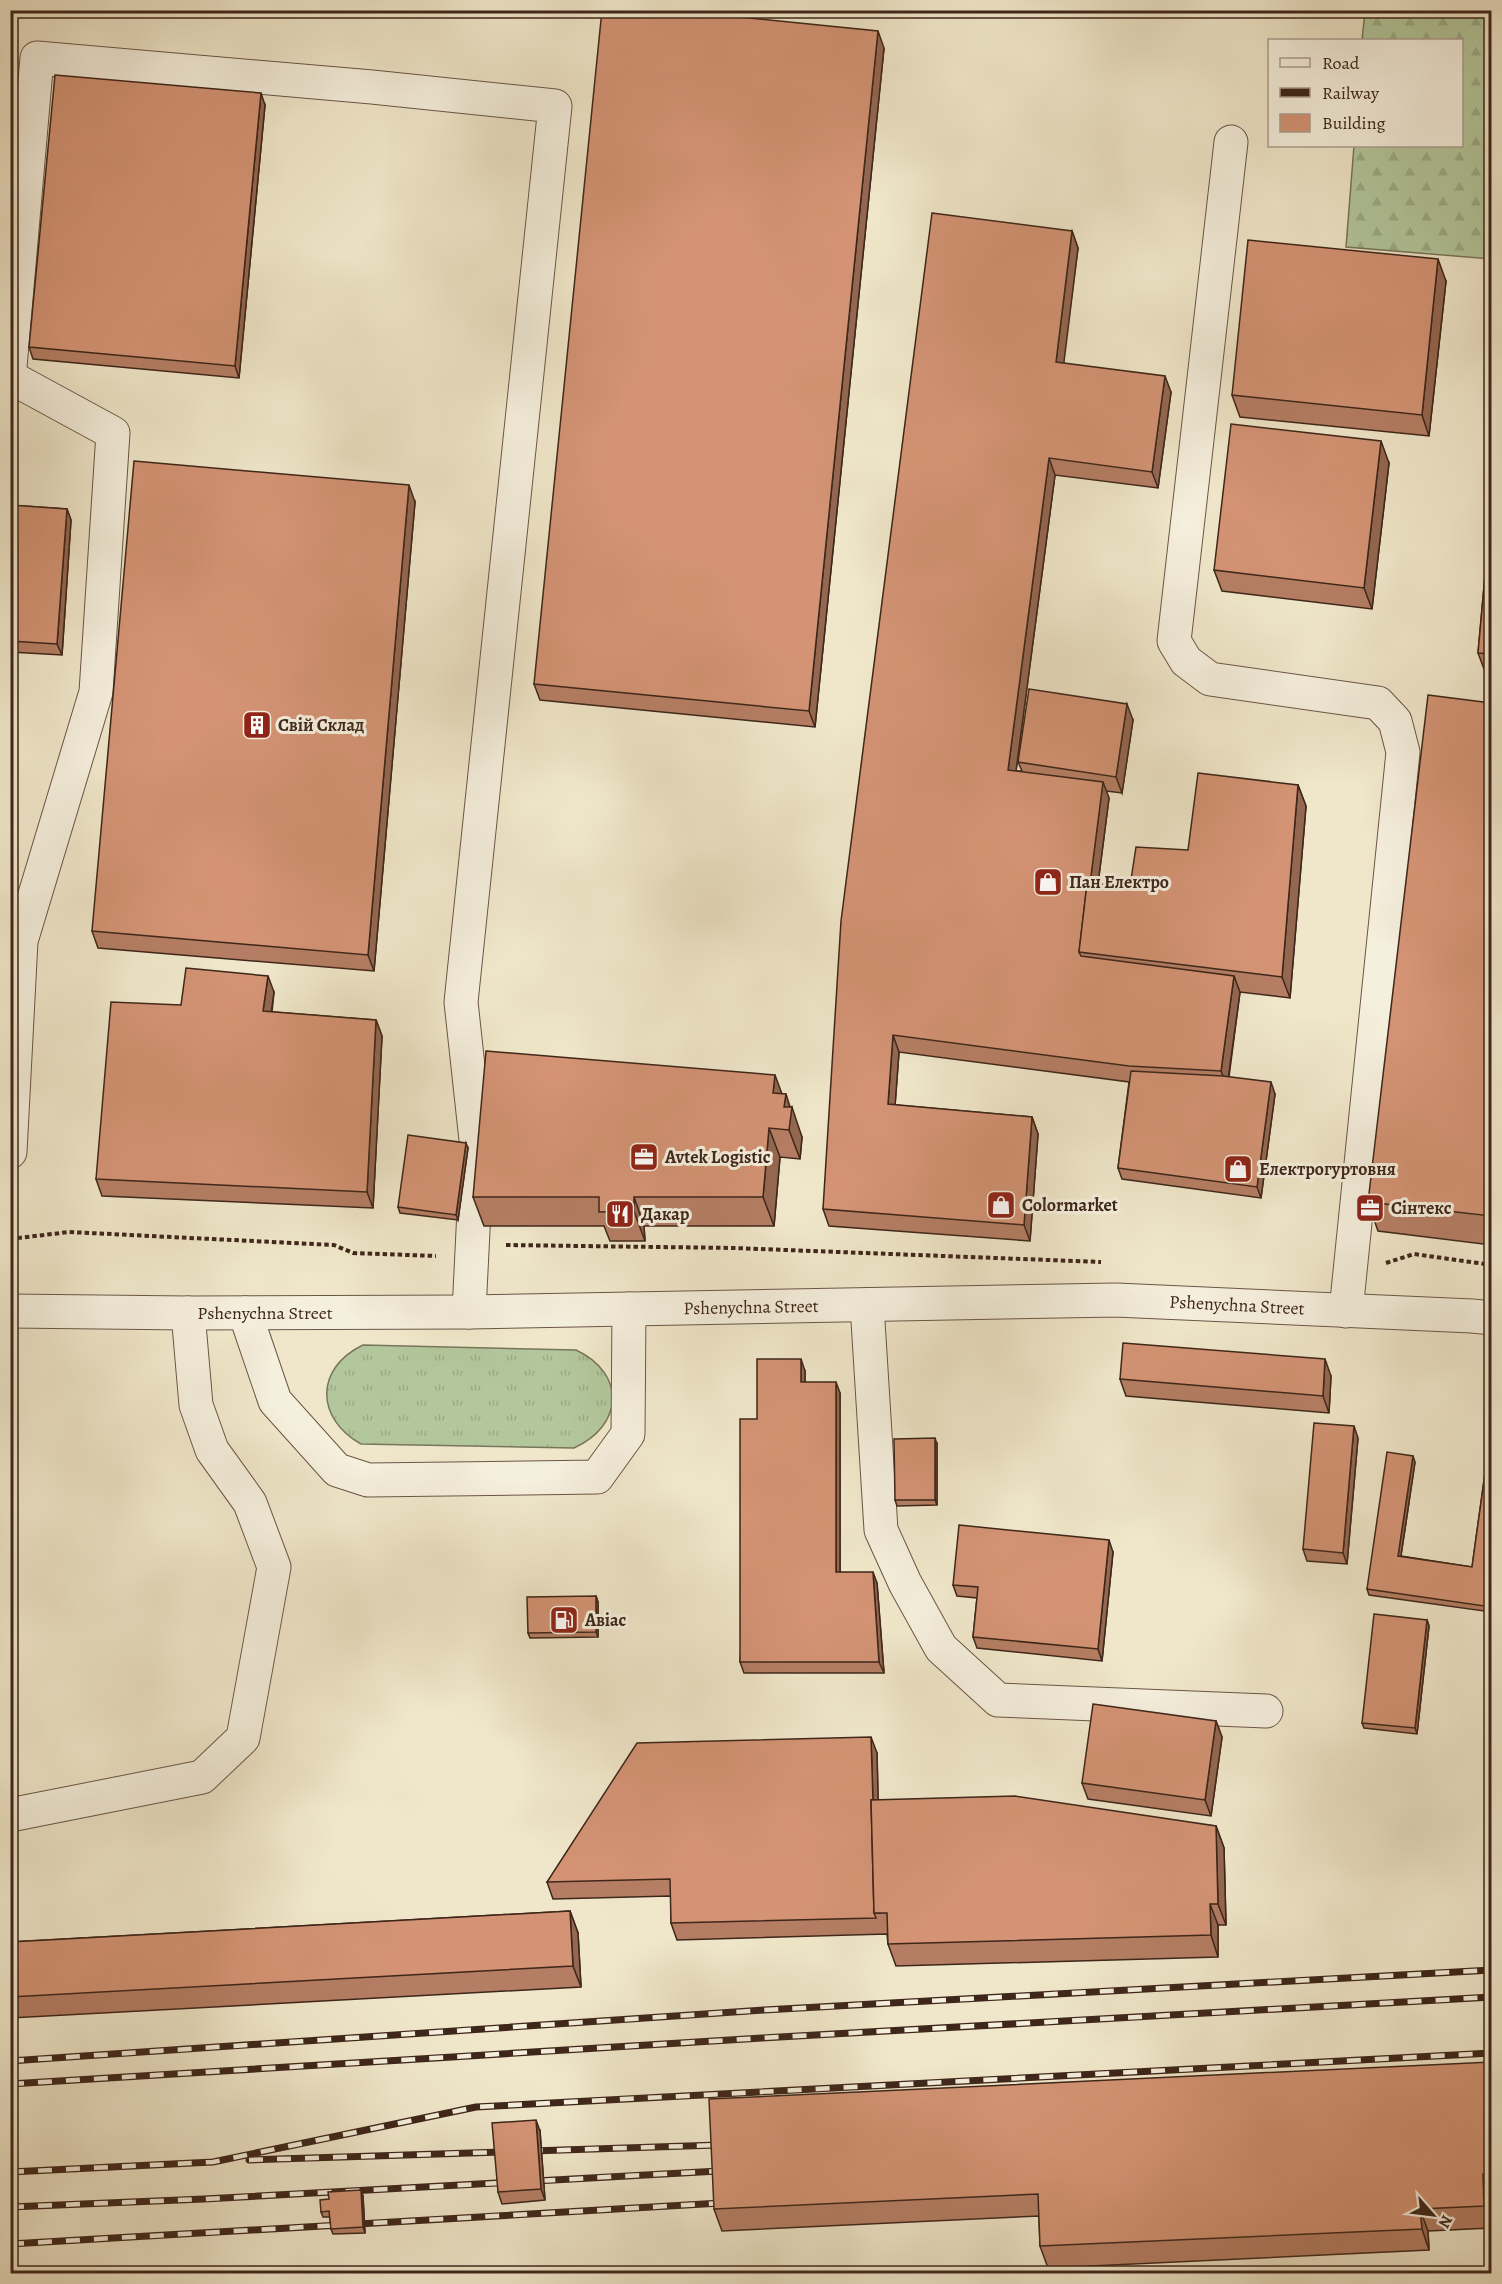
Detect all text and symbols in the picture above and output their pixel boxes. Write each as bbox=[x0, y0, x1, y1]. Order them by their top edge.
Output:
legend bbox=[1268, 39, 1463, 147]
text: Road bbox=[1322, 51, 1360, 75]
text: Railway bbox=[1322, 81, 1380, 105]
text: Building bbox=[1322, 111, 1386, 135]
building icon: Свій Склад bbox=[241, 709, 273, 741]
place label: Свій Склад bbox=[278, 713, 364, 737]
shop icon: Пан Електро bbox=[1032, 866, 1064, 898]
place label: Пан Електро bbox=[1069, 870, 1169, 894]
office icon: Avtek Logistic bbox=[628, 1141, 660, 1173]
place label: Avtek Logistic bbox=[664, 1145, 771, 1169]
shop icon: Електрогуртовня bbox=[1222, 1153, 1254, 1185]
place label: Електрогуртовня bbox=[1259, 1157, 1396, 1181]
shop icon: Colormarket bbox=[985, 1189, 1017, 1221]
office icon: Сінтекс bbox=[1354, 1192, 1386, 1224]
place label: Colormarket bbox=[1022, 1193, 1118, 1217]
place label: Сінтекс bbox=[1391, 1196, 1452, 1220]
restaurant icon: Дакар bbox=[604, 1198, 636, 1230]
place label: Дакар bbox=[641, 1202, 690, 1226]
street label: Pshenychna Street bbox=[1169, 1289, 1305, 1321]
street label: Pshenychna Street bbox=[683, 1294, 819, 1320]
street label: Pshenychna Street bbox=[197, 1301, 333, 1325]
fuel station icon: Авіас bbox=[548, 1604, 580, 1636]
place label: Авіас bbox=[584, 1608, 627, 1632]
north arrow bbox=[1403, 2185, 1463, 2245]
text: N bbox=[1433, 2211, 1458, 2232]

